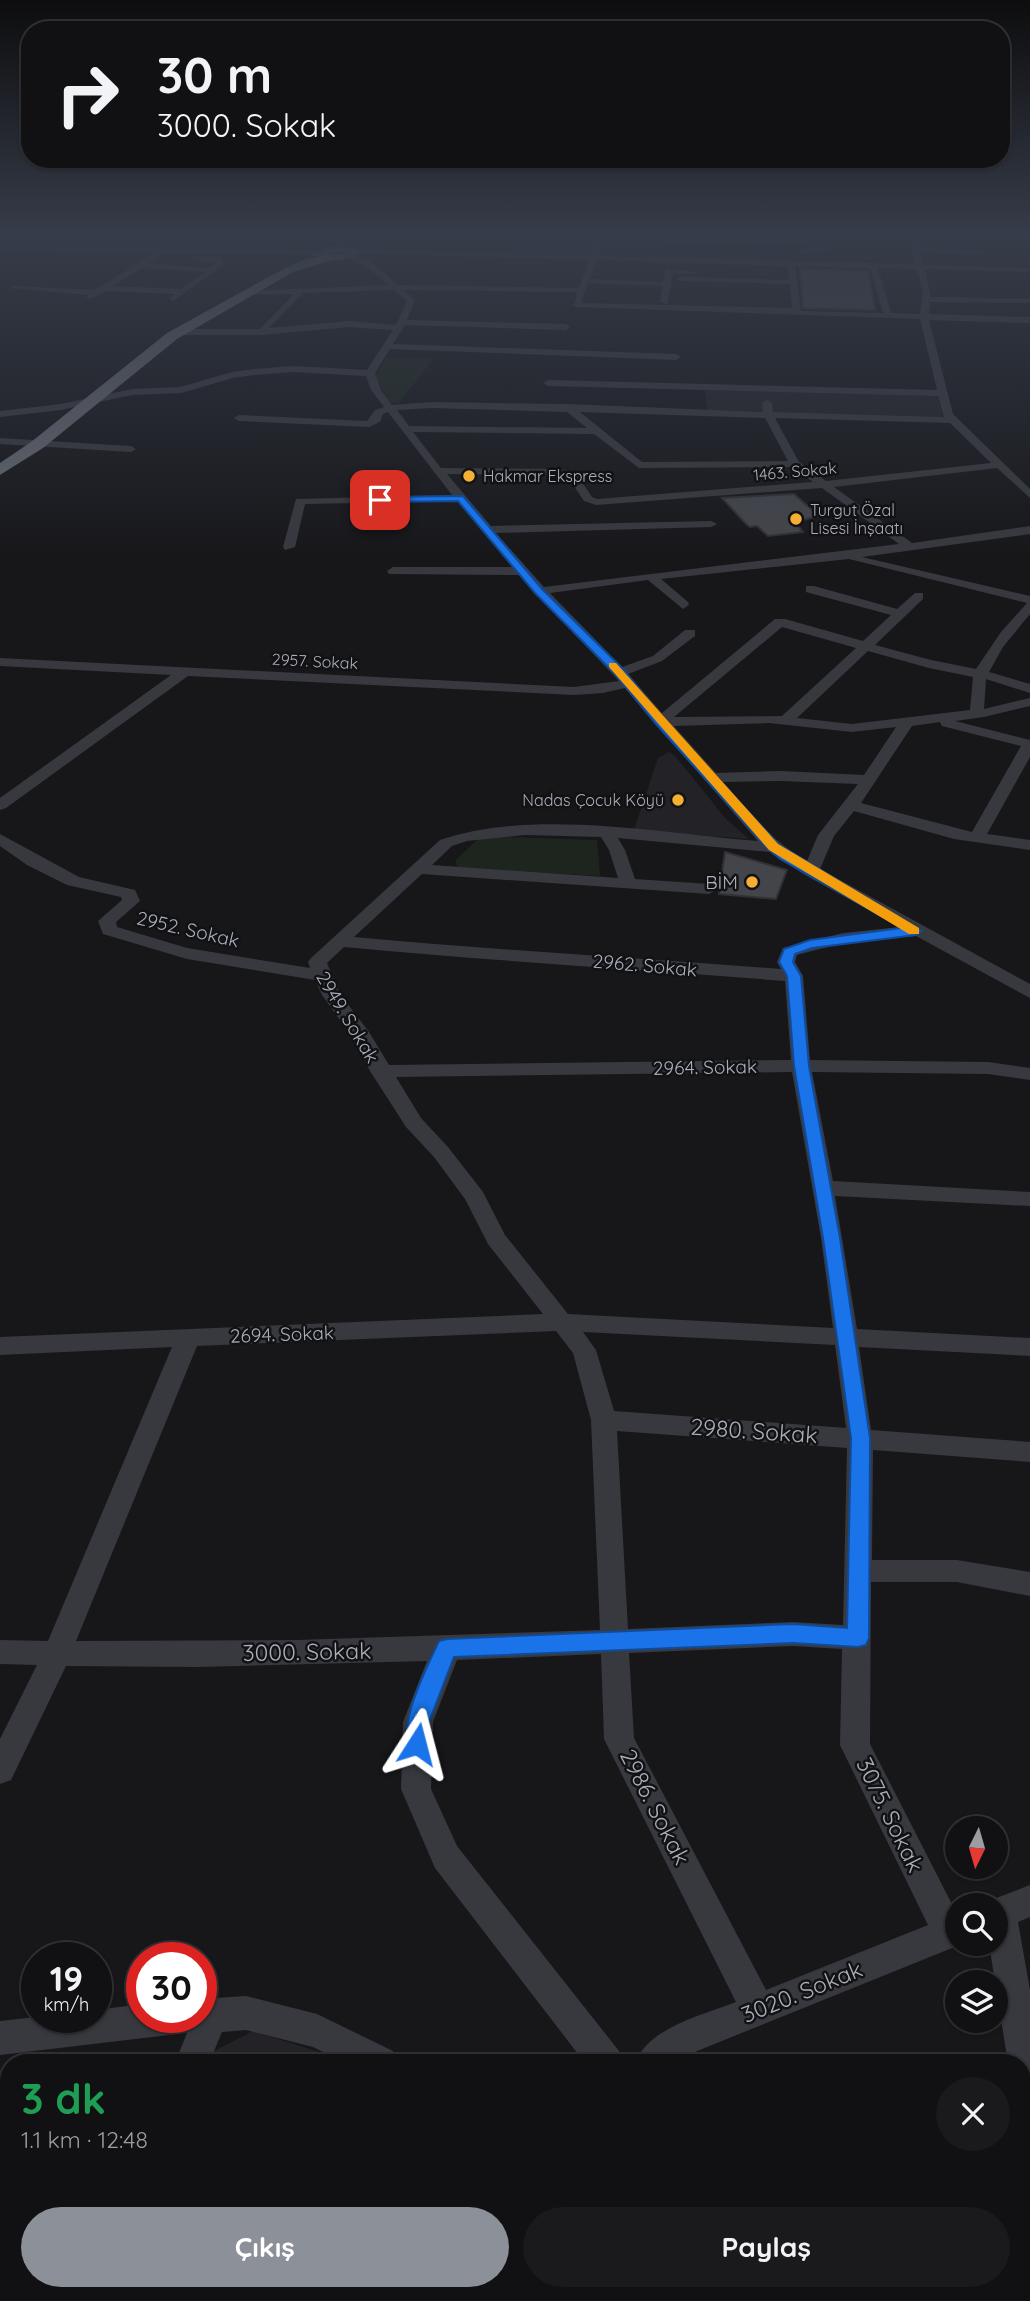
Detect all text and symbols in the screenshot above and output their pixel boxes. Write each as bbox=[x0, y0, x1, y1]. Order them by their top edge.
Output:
text: 30 m bbox=[157, 44, 272, 105]
icon: right bbox=[42, 49, 133, 140]
text: 3000. Sokak bbox=[157, 105, 336, 145]
street label: 1463. Sokak bbox=[752, 457, 838, 485]
place label: Hakmar Ekspress bbox=[483, 466, 612, 486]
marker: Hakmar Ekspress bbox=[461, 468, 477, 484]
pin bbox=[350, 470, 410, 530]
icon: arrive bbox=[361, 481, 399, 519]
place label: Turgut Özal Lisesi İnşaatı bbox=[810, 500, 903, 538]
marker: Turgut Özal Lisesi İnşaatı bbox=[788, 511, 804, 527]
street label: 2957. Sokak bbox=[271, 649, 359, 673]
place label: Nadas Çocuk Köyü bbox=[522, 790, 664, 810]
marker: Nadas Çocuk Köyü bbox=[670, 792, 686, 808]
place label: BİM bbox=[705, 870, 738, 894]
marker: BİM bbox=[744, 874, 760, 890]
street label: 2952. Sokak bbox=[134, 906, 242, 952]
street label: 2962. Sokak bbox=[592, 948, 698, 982]
street label: 2949. Sokak bbox=[311, 967, 385, 1067]
street label: 2964. Sokak bbox=[653, 1054, 757, 1080]
street label: 2694. Sokak bbox=[230, 1320, 334, 1348]
street label: 2980. Sokak bbox=[689, 1412, 819, 1449]
street label: 3000. Sokak bbox=[242, 1636, 372, 1667]
position arrow bbox=[380, 1707, 454, 1781]
street label: 2986. Sokak bbox=[614, 1744, 697, 1870]
street label: 3075. Sokak bbox=[850, 1753, 931, 1877]
north arrow bbox=[945, 1816, 1008, 1880]
map controls bbox=[945, 1816, 1008, 2033]
button: search bbox=[945, 1893, 1008, 1956]
speed limit sign: 30 bbox=[126, 1942, 217, 2033]
street label: 3020. Sokak bbox=[737, 1954, 867, 2029]
text: 19 bbox=[50, 1956, 83, 2000]
button: layers bbox=[945, 1970, 1008, 2033]
text: km/h bbox=[44, 1993, 89, 2016]
text: 3 dk bbox=[21, 2072, 106, 2125]
button: close bbox=[936, 2077, 1010, 2151]
text: 1.1 km · 12:48 bbox=[21, 2125, 148, 2154]
button: Çıkış bbox=[21, 2207, 509, 2287]
button: Paylaş bbox=[523, 2207, 1010, 2287]

